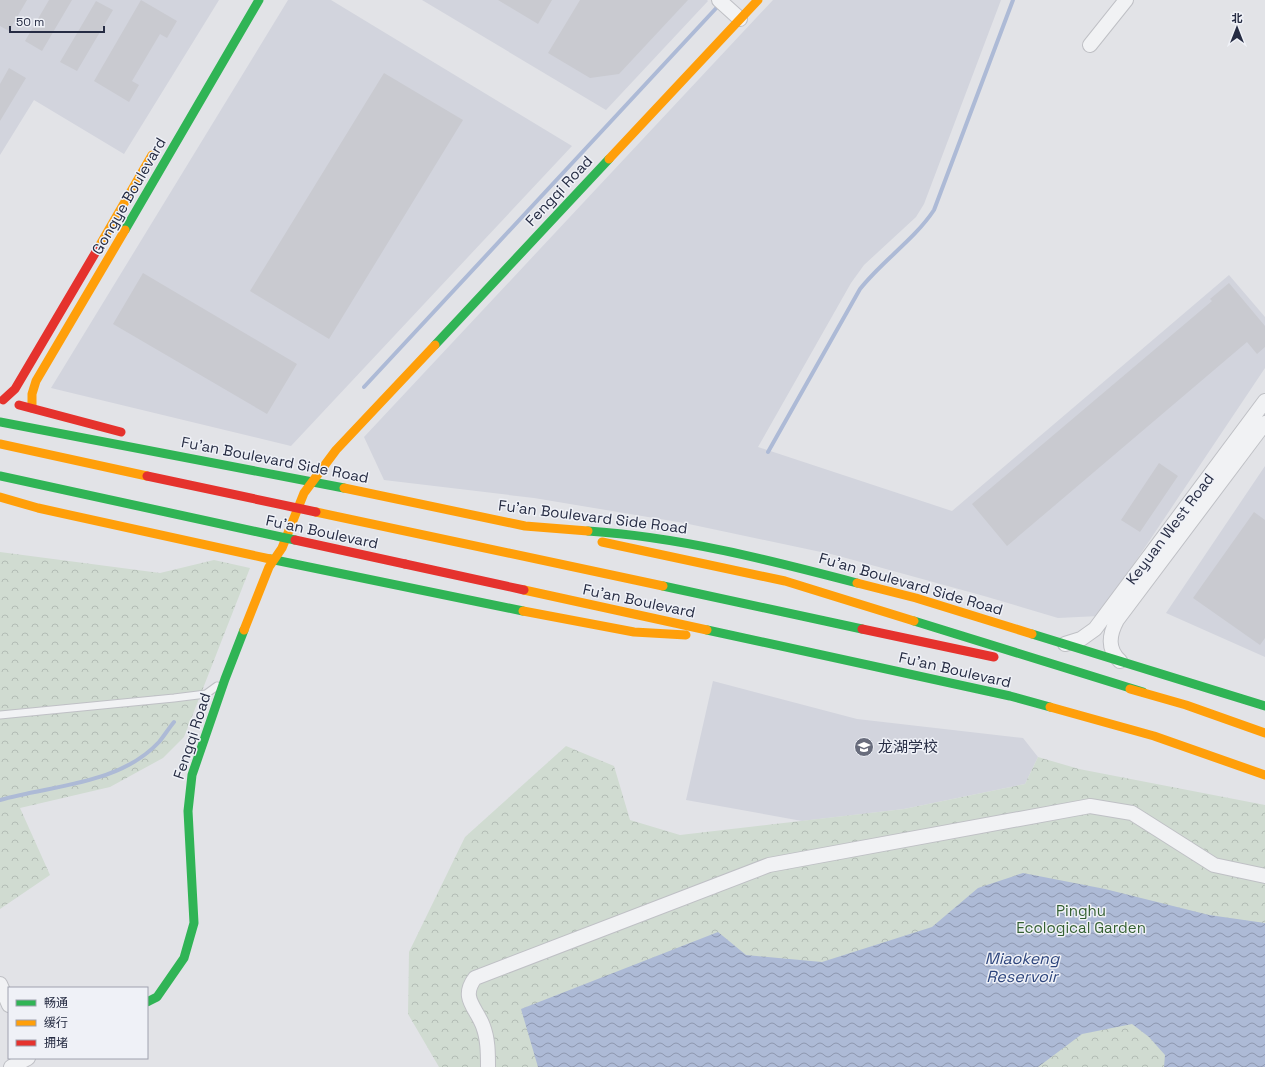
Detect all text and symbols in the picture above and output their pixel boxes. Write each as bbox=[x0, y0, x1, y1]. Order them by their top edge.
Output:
scale bar bbox=[10, 8, 104, 34]
north arrow bbox=[1217, 8, 1257, 48]
text: 北 bbox=[1232, 11, 1243, 25]
text: 50 m bbox=[16, 14, 44, 30]
street label: Gongye Boulevard bbox=[87, 134, 170, 258]
street label: Fengqi Road bbox=[521, 151, 596, 230]
street label: Fu'an Boulevard Side Road bbox=[180, 432, 370, 487]
street label: Keyuan West Road bbox=[1121, 469, 1218, 588]
street label: Fu'an Boulevard Side Road bbox=[497, 495, 689, 538]
street label: Fu'an Boulevard bbox=[264, 510, 380, 553]
street label: Fu'an Boulevard Side Road bbox=[817, 548, 1005, 619]
street label: Fu'an Boulevard bbox=[581, 579, 697, 622]
street label: Fu'an Boulevard bbox=[897, 647, 1013, 692]
street label: Fengqi Road bbox=[169, 690, 214, 781]
school or university icon: 龙湖学校 bbox=[853, 736, 875, 758]
place label: 龙湖学校 bbox=[878, 737, 938, 756]
park label: Pinghu Ecological Garden bbox=[1016, 901, 1146, 937]
water label: Miaokeng Reservoir bbox=[985, 948, 1060, 987]
legend bbox=[8, 987, 148, 1059]
text: 畅通 bbox=[44, 995, 68, 1011]
text: 缓行 bbox=[44, 1015, 68, 1031]
text: 拥堵 bbox=[44, 1035, 68, 1051]

